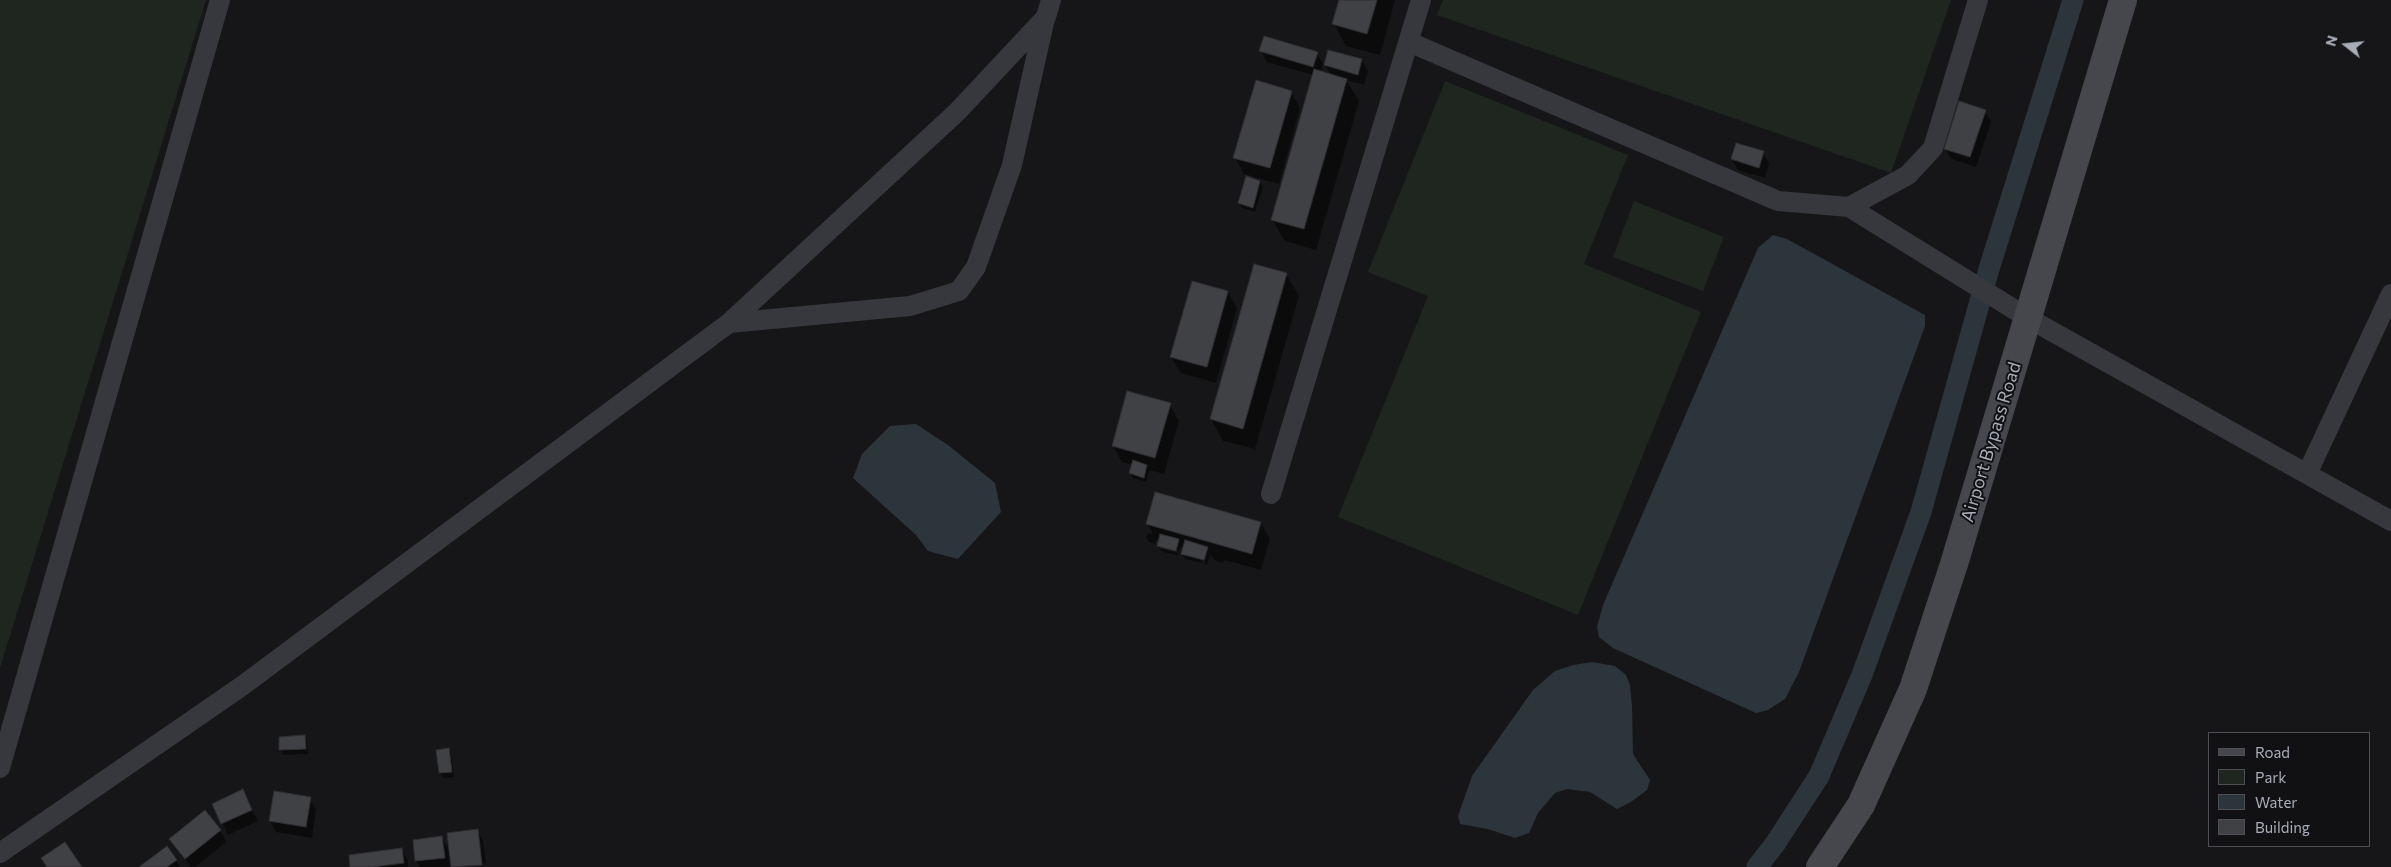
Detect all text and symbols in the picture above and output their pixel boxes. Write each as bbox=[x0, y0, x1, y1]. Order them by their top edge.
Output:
north arrow bbox=[2321, 20, 2371, 70]
text: N bbox=[2321, 33, 2341, 48]
street label: Airport Bypass Road bbox=[1956, 359, 2026, 525]
legend bbox=[2208, 732, 2371, 847]
text: Road bbox=[2255, 743, 2290, 761]
text: Park bbox=[2255, 768, 2286, 786]
text: Water bbox=[2255, 793, 2297, 811]
text: Building bbox=[2255, 818, 2310, 836]

